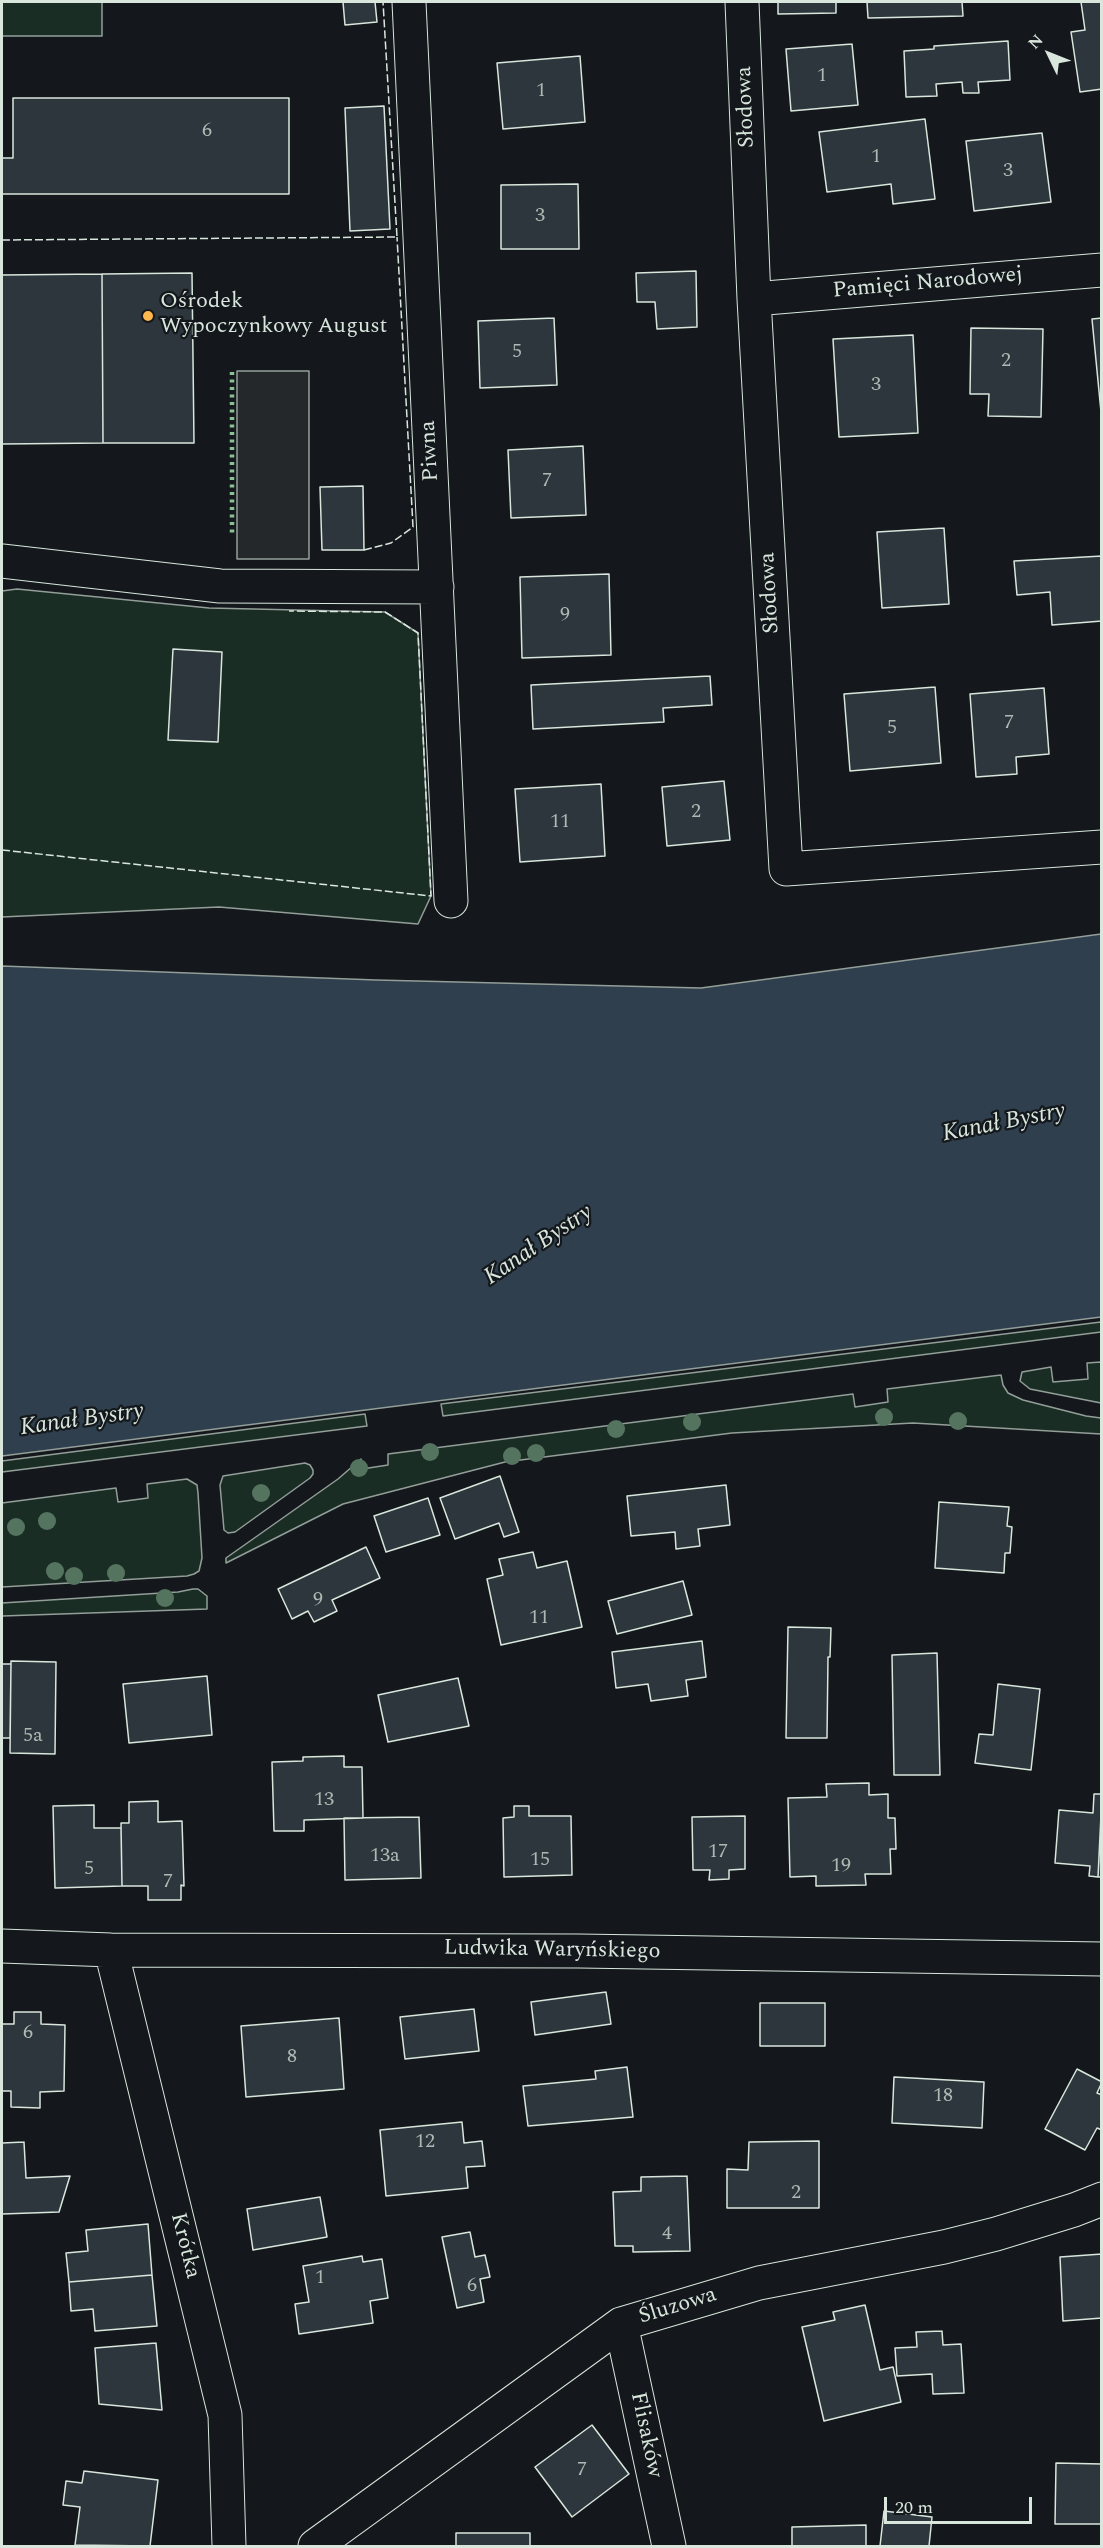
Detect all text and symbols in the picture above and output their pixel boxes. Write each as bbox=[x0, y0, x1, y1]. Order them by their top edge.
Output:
north arrow bbox=[1019, 24, 1079, 84]
text: N bbox=[1023, 29, 1049, 55]
house number: 1 bbox=[817, 65, 827, 89]
street label: Słodowa bbox=[732, 66, 762, 148]
house number: 1 bbox=[536, 80, 546, 104]
house number: 6 bbox=[202, 120, 212, 144]
house number: 1 bbox=[871, 146, 881, 170]
house number: 3 bbox=[1003, 160, 1013, 184]
house number: 3 bbox=[535, 205, 545, 229]
street label: Pamięci Narodowej bbox=[832, 263, 1024, 305]
place label: Ośrodek Wypoczynkowy August bbox=[160, 290, 387, 342]
marker: Ośrodek Wypoczynkowy August bbox=[141, 309, 155, 323]
house number: 5 bbox=[512, 341, 522, 365]
house number: 2 bbox=[1001, 350, 1011, 374]
house number: 3 bbox=[871, 374, 881, 398]
street label: Piwna bbox=[416, 420, 446, 482]
house number: 7 bbox=[542, 470, 552, 494]
street label: Słodowa bbox=[756, 552, 786, 634]
house number: 9 bbox=[560, 604, 570, 628]
house number: 7 bbox=[1004, 712, 1014, 736]
house number: 5 bbox=[887, 717, 897, 741]
house number: 2 bbox=[691, 801, 701, 825]
house number: 11 bbox=[550, 811, 570, 835]
water label: Kanał Bystry bbox=[940, 1098, 1068, 1150]
water label: Kanał Bystry bbox=[479, 1199, 599, 1293]
water label: Kanał Bystry bbox=[18, 1398, 146, 1444]
house number: 9 bbox=[313, 1589, 323, 1613]
house number: 11 bbox=[529, 1607, 549, 1631]
house number: 5a bbox=[23, 1725, 43, 1749]
house number: 13 bbox=[314, 1789, 334, 1813]
house number: 17 bbox=[708, 1841, 728, 1865]
house number: 13a bbox=[370, 1845, 400, 1869]
house number: 15 bbox=[530, 1849, 550, 1873]
house number: 19 bbox=[831, 1855, 851, 1879]
house number: 5 bbox=[84, 1858, 94, 1882]
house number: 7 bbox=[163, 1871, 173, 1895]
street label: Ludwika Waryńskiego bbox=[443, 1936, 661, 1966]
house number: 6 bbox=[23, 2022, 33, 2046]
house number: 8 bbox=[287, 2046, 297, 2070]
house number: 18 bbox=[933, 2085, 953, 2109]
house number: 12 bbox=[415, 2131, 435, 2155]
house number: 2 bbox=[791, 2182, 801, 2206]
street label: Krótka bbox=[163, 2210, 205, 2282]
house number: 4 bbox=[662, 2223, 672, 2247]
house number: 1 bbox=[315, 2267, 325, 2291]
house number: 6 bbox=[467, 2275, 477, 2299]
street label: Śluzowa bbox=[636, 2283, 720, 2331]
street label: Flisaków bbox=[623, 2390, 667, 2480]
house number: 7 bbox=[577, 2459, 587, 2483]
scale bar bbox=[887, 2485, 1036, 2523]
text: 20 m bbox=[895, 2494, 933, 2521]

